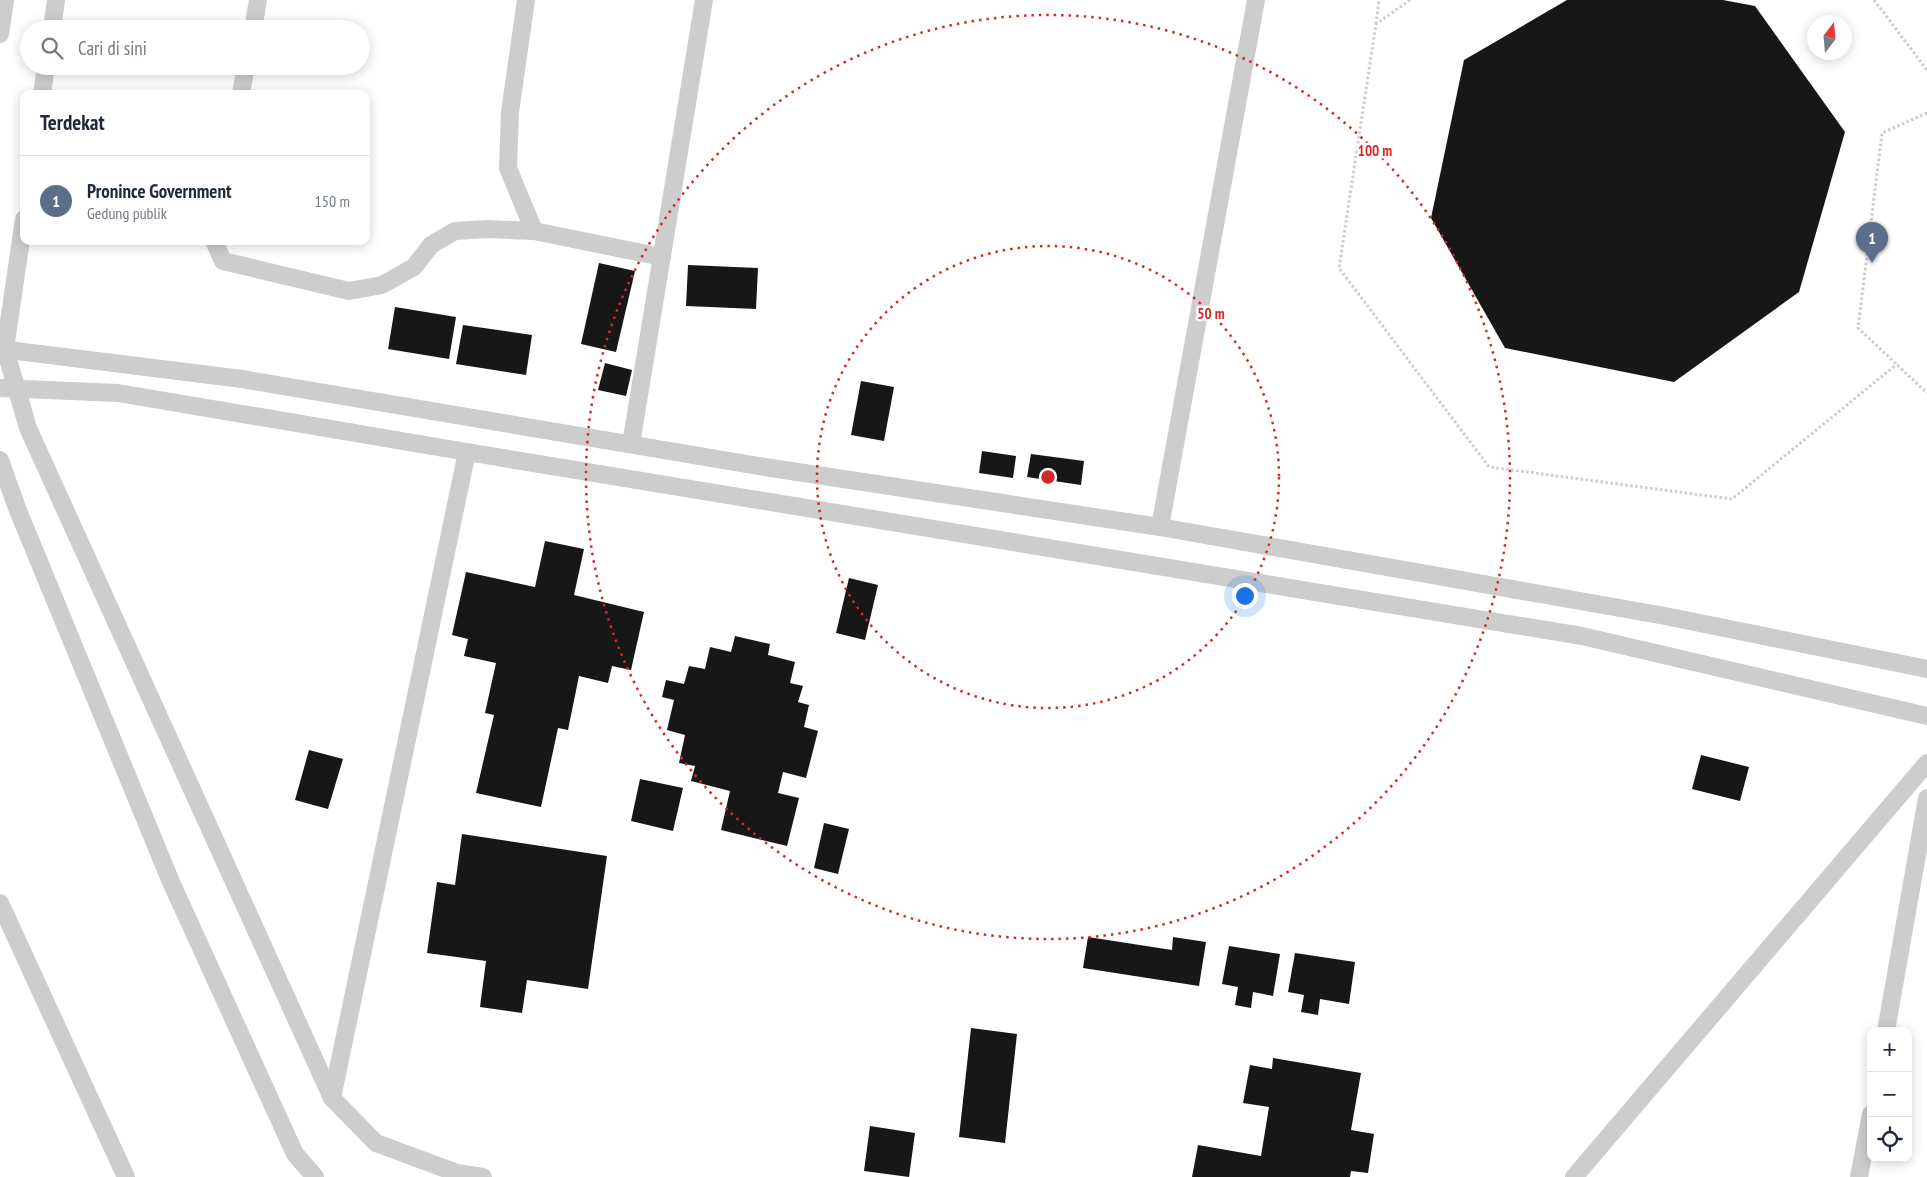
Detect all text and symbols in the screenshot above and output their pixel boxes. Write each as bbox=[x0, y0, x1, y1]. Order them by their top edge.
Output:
north arrow bbox=[1807, 15, 1852, 60]
search box bbox=[20, 20, 370, 75]
icon: search bbox=[38, 34, 66, 62]
text: Cari di sini bbox=[78, 36, 147, 60]
text: Terdekat bbox=[40, 109, 105, 136]
text: 100 m bbox=[1358, 141, 1392, 160]
text: Pronince Government bbox=[87, 179, 231, 203]
text: 1 bbox=[52, 191, 60, 211]
text: 150 m bbox=[315, 191, 350, 211]
text: Gedung publik bbox=[87, 203, 167, 223]
pin: 1 bbox=[1856, 222, 1888, 263]
text: 50 m bbox=[1197, 304, 1225, 323]
centre of rings bbox=[1039, 468, 1057, 486]
your location bbox=[1232, 583, 1258, 609]
map controls bbox=[1867, 1027, 1912, 1162]
button: + bbox=[1867, 1027, 1912, 1072]
button: − bbox=[1867, 1072, 1912, 1117]
button: locate bbox=[1867, 1117, 1912, 1162]

